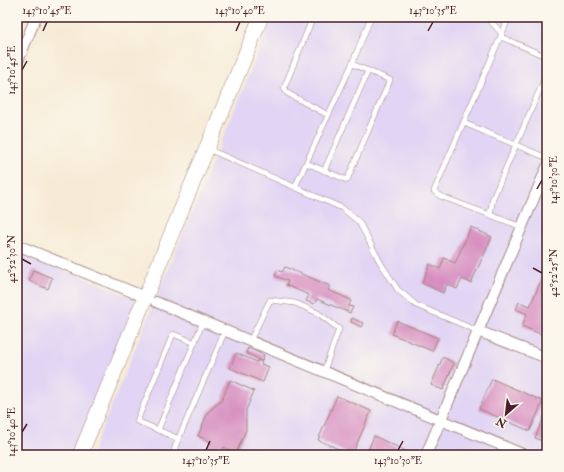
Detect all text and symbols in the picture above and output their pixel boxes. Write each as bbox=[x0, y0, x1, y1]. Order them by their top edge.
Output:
text: 143°10'45"E bbox=[23, 5, 71, 17]
text: 143°10'40"E bbox=[215, 5, 265, 17]
text: 143°10'35"E bbox=[409, 5, 457, 17]
text: 143°10'45"E bbox=[6, 46, 18, 94]
text: 143°10'30"E bbox=[548, 156, 560, 204]
text: 42°52'30"N bbox=[6, 235, 18, 283]
text: 42°52'25"N bbox=[548, 249, 560, 297]
north arrow bbox=[486, 394, 526, 434]
text: 143°10'40"E bbox=[6, 407, 18, 457]
text: N bbox=[493, 414, 510, 431]
text: 143°10'35"E bbox=[182, 455, 230, 467]
text: 143°10'30"E bbox=[374, 455, 422, 467]

